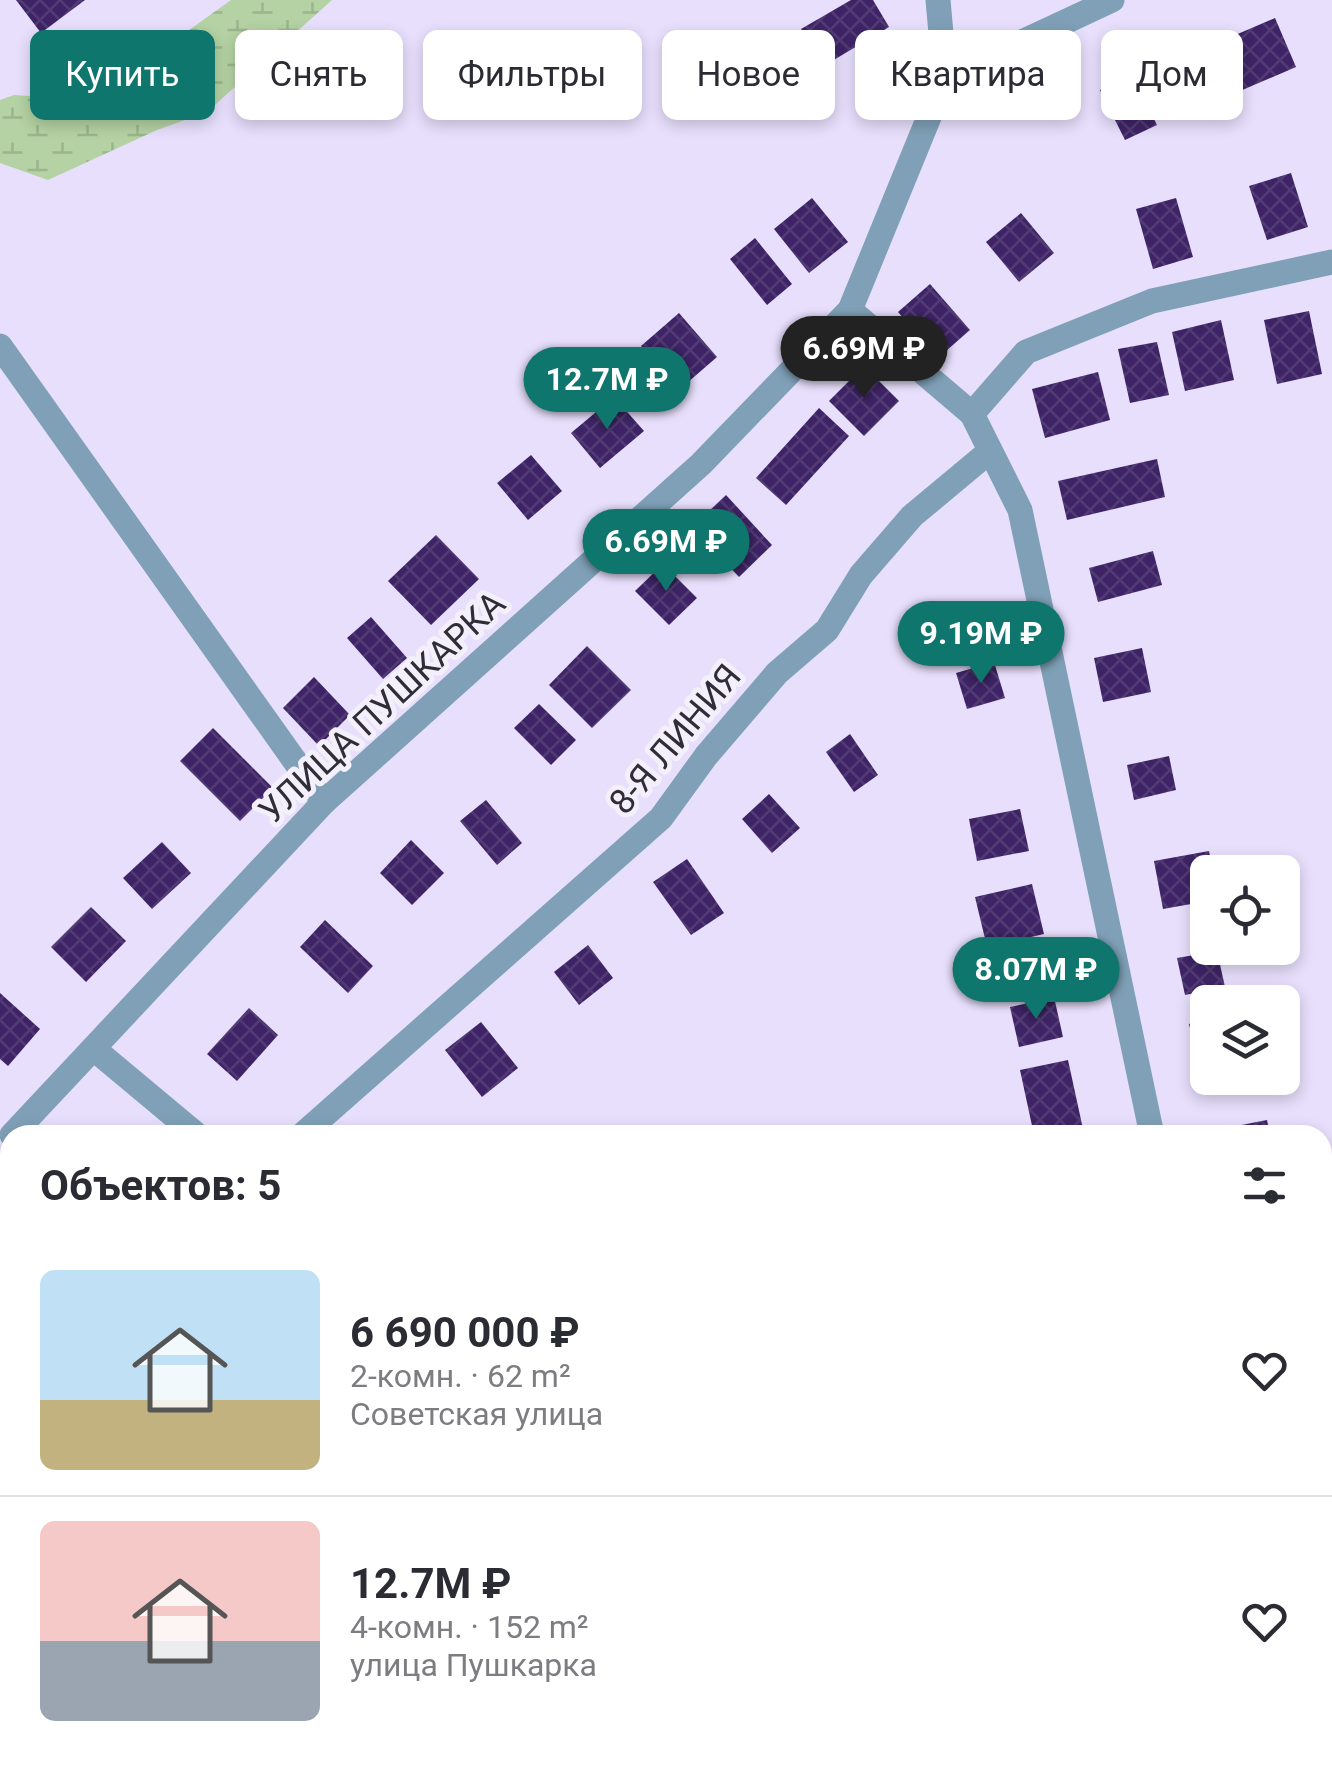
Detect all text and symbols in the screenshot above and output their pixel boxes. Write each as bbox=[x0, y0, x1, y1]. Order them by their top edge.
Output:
chip: Купить bbox=[30, 30, 215, 120]
chip: Снять bbox=[235, 30, 403, 120]
chip: Фильтры bbox=[423, 30, 642, 120]
chip: Новое bbox=[662, 30, 835, 120]
chip: Квартира bbox=[855, 30, 1081, 120]
chip: Дом bbox=[1101, 30, 1243, 120]
pin: 6.69M ₽ bbox=[772, 316, 956, 401]
text: 6.69M ₽ bbox=[803, 329, 925, 367]
pin: 12.7M ₽ bbox=[515, 347, 699, 432]
text: 12.7M ₽ bbox=[546, 360, 668, 398]
pin: 6.69M ₽ bbox=[574, 509, 758, 594]
text: 6.69M ₽ bbox=[605, 522, 727, 560]
street label: УЛИЦА ПУШКАРКА bbox=[251, 583, 514, 832]
pin: 9.19M ₽ bbox=[889, 601, 1073, 686]
text: 9.19M ₽ bbox=[920, 614, 1042, 652]
street label: 8-Я ЛИНИЯ bbox=[601, 656, 750, 822]
map controls bbox=[1190, 855, 1300, 1095]
button: locate bbox=[1190, 855, 1300, 965]
pin: 8.07M ₽ bbox=[944, 937, 1128, 1022]
text: 8.07M ₽ bbox=[975, 950, 1097, 988]
button: layers bbox=[1190, 985, 1300, 1095]
icon: filters bbox=[1237, 1158, 1292, 1213]
text: Объектов: 5 bbox=[40, 1161, 281, 1210]
text: 6 690 000 ₽ bbox=[350, 1308, 580, 1357]
icon: home bbox=[120, 1310, 240, 1430]
icon: heart bbox=[1237, 1343, 1292, 1398]
text: 2-комн. · 62 m² bbox=[350, 1357, 571, 1395]
text: Советская улица bbox=[350, 1395, 603, 1433]
text: 12.7M ₽ bbox=[350, 1559, 511, 1608]
icon: home bbox=[120, 1561, 240, 1681]
icon: heart bbox=[1237, 1594, 1292, 1649]
text: 4-комн. · 152 m² bbox=[350, 1608, 589, 1646]
text: улица Пушкарка bbox=[350, 1646, 597, 1684]

